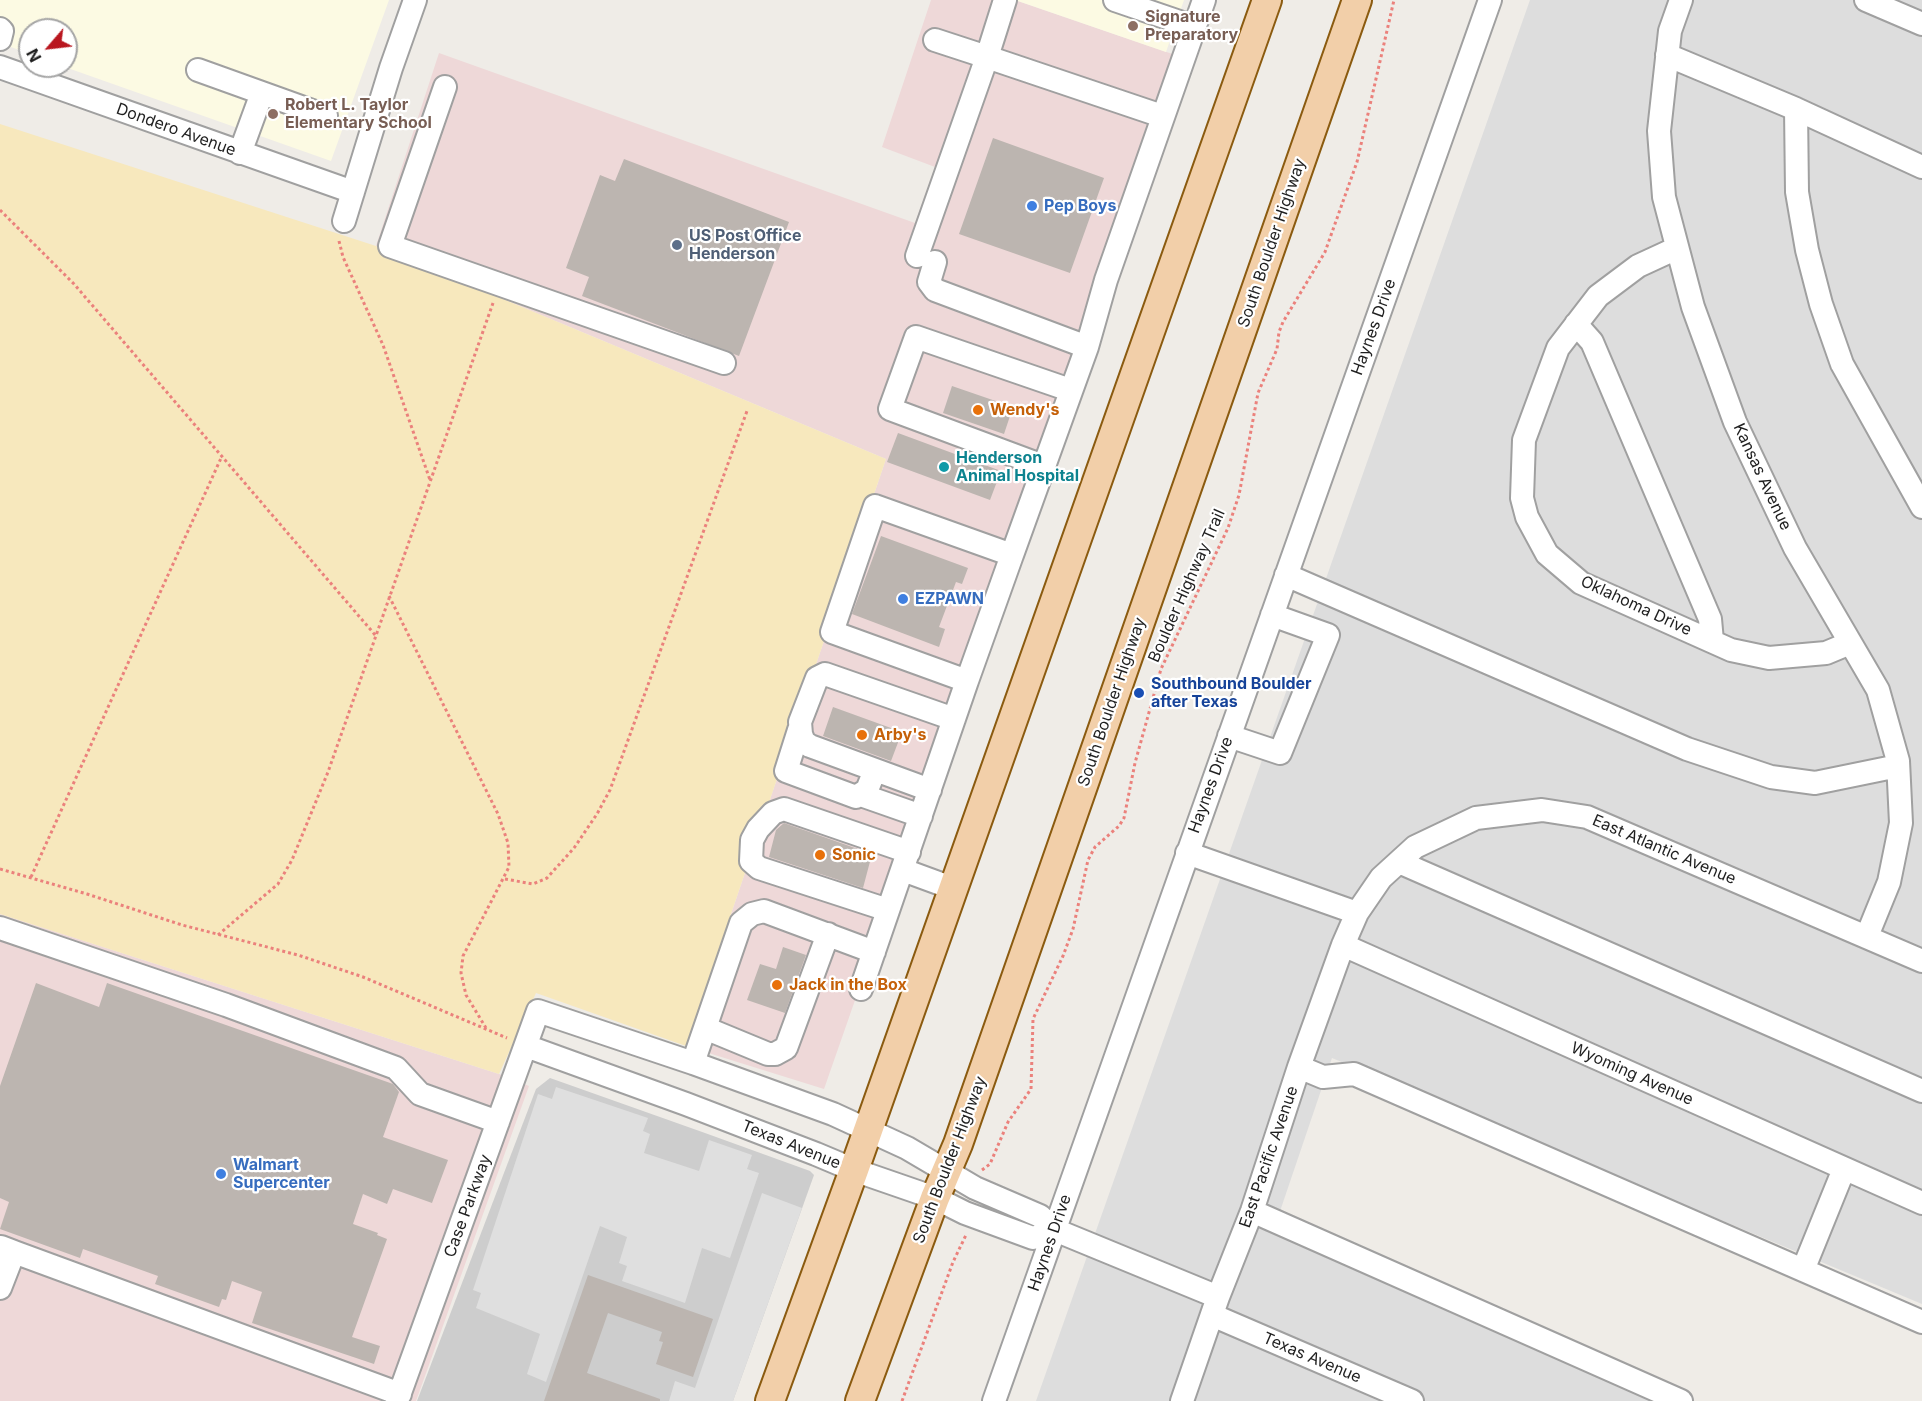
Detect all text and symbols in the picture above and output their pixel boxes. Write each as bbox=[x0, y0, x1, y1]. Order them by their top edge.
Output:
place label: Signature Preparatory bbox=[1145, 7, 1238, 45]
north arrow bbox=[18, 18, 78, 78]
marker: Signature Preparatory bbox=[1126, 19, 1140, 33]
text: N bbox=[22, 45, 46, 66]
place label: Robert L. Taylor Elementary School bbox=[285, 95, 432, 133]
street label: Dondero Avenue bbox=[114, 99, 238, 161]
marker: Robert L. Taylor Elementary School bbox=[266, 107, 280, 121]
street label: South Boulder Highway bbox=[1234, 156, 1310, 330]
place label: Pep Boys bbox=[1044, 196, 1116, 216]
marker: Pep Boys bbox=[1025, 199, 1039, 213]
place label: US Post Office Henderson bbox=[689, 226, 801, 264]
marker: US Post Office Henderson bbox=[670, 238, 684, 252]
street label: Haynes Drive bbox=[1348, 276, 1400, 378]
place label: Wendy's bbox=[990, 400, 1059, 420]
marker: Wendy's bbox=[971, 403, 985, 417]
street label: Kansas Avenue bbox=[1729, 420, 1795, 534]
place label: Henderson Animal Hospital bbox=[956, 448, 1079, 486]
marker: Henderson Animal Hospital bbox=[937, 460, 951, 474]
street label: Boulder Highway Trail bbox=[1145, 506, 1229, 666]
street label: Oklahoma Drive bbox=[1578, 572, 1694, 640]
place label: EZPAWN bbox=[915, 589, 984, 609]
marker: EZPAWN bbox=[896, 592, 910, 606]
street label: South Boulder Highway bbox=[1074, 615, 1150, 789]
place label: Southbound Boulder after Texas bbox=[1151, 674, 1312, 712]
marker: Southbound Boulder after Texas bbox=[1132, 686, 1146, 700]
place label: Arby's bbox=[874, 725, 926, 745]
marker: Arby's bbox=[855, 728, 869, 742]
street label: Haynes Drive bbox=[1185, 734, 1237, 836]
street label: East Atlantic Avenue bbox=[1589, 811, 1739, 889]
place label: Sonic bbox=[832, 845, 876, 865]
marker: Sonic bbox=[813, 848, 827, 862]
place label: Jack in the Box bbox=[789, 975, 907, 995]
marker: Jack in the Box bbox=[770, 978, 784, 992]
street label: Wyoming Avenue bbox=[1568, 1038, 1696, 1110]
street label: South Boulder Highway bbox=[909, 1074, 991, 1246]
street label: East Pacific Avenue bbox=[1236, 1084, 1302, 1230]
street label: Texas Avenue bbox=[739, 1116, 843, 1174]
street label: Case Parkway bbox=[441, 1152, 495, 1260]
place label: Walmart Supercenter bbox=[233, 1155, 330, 1193]
marker: Walmart Supercenter bbox=[214, 1167, 228, 1181]
street label: Haynes Drive bbox=[1024, 1192, 1076, 1294]
street label: Texas Avenue bbox=[1260, 1329, 1364, 1387]

